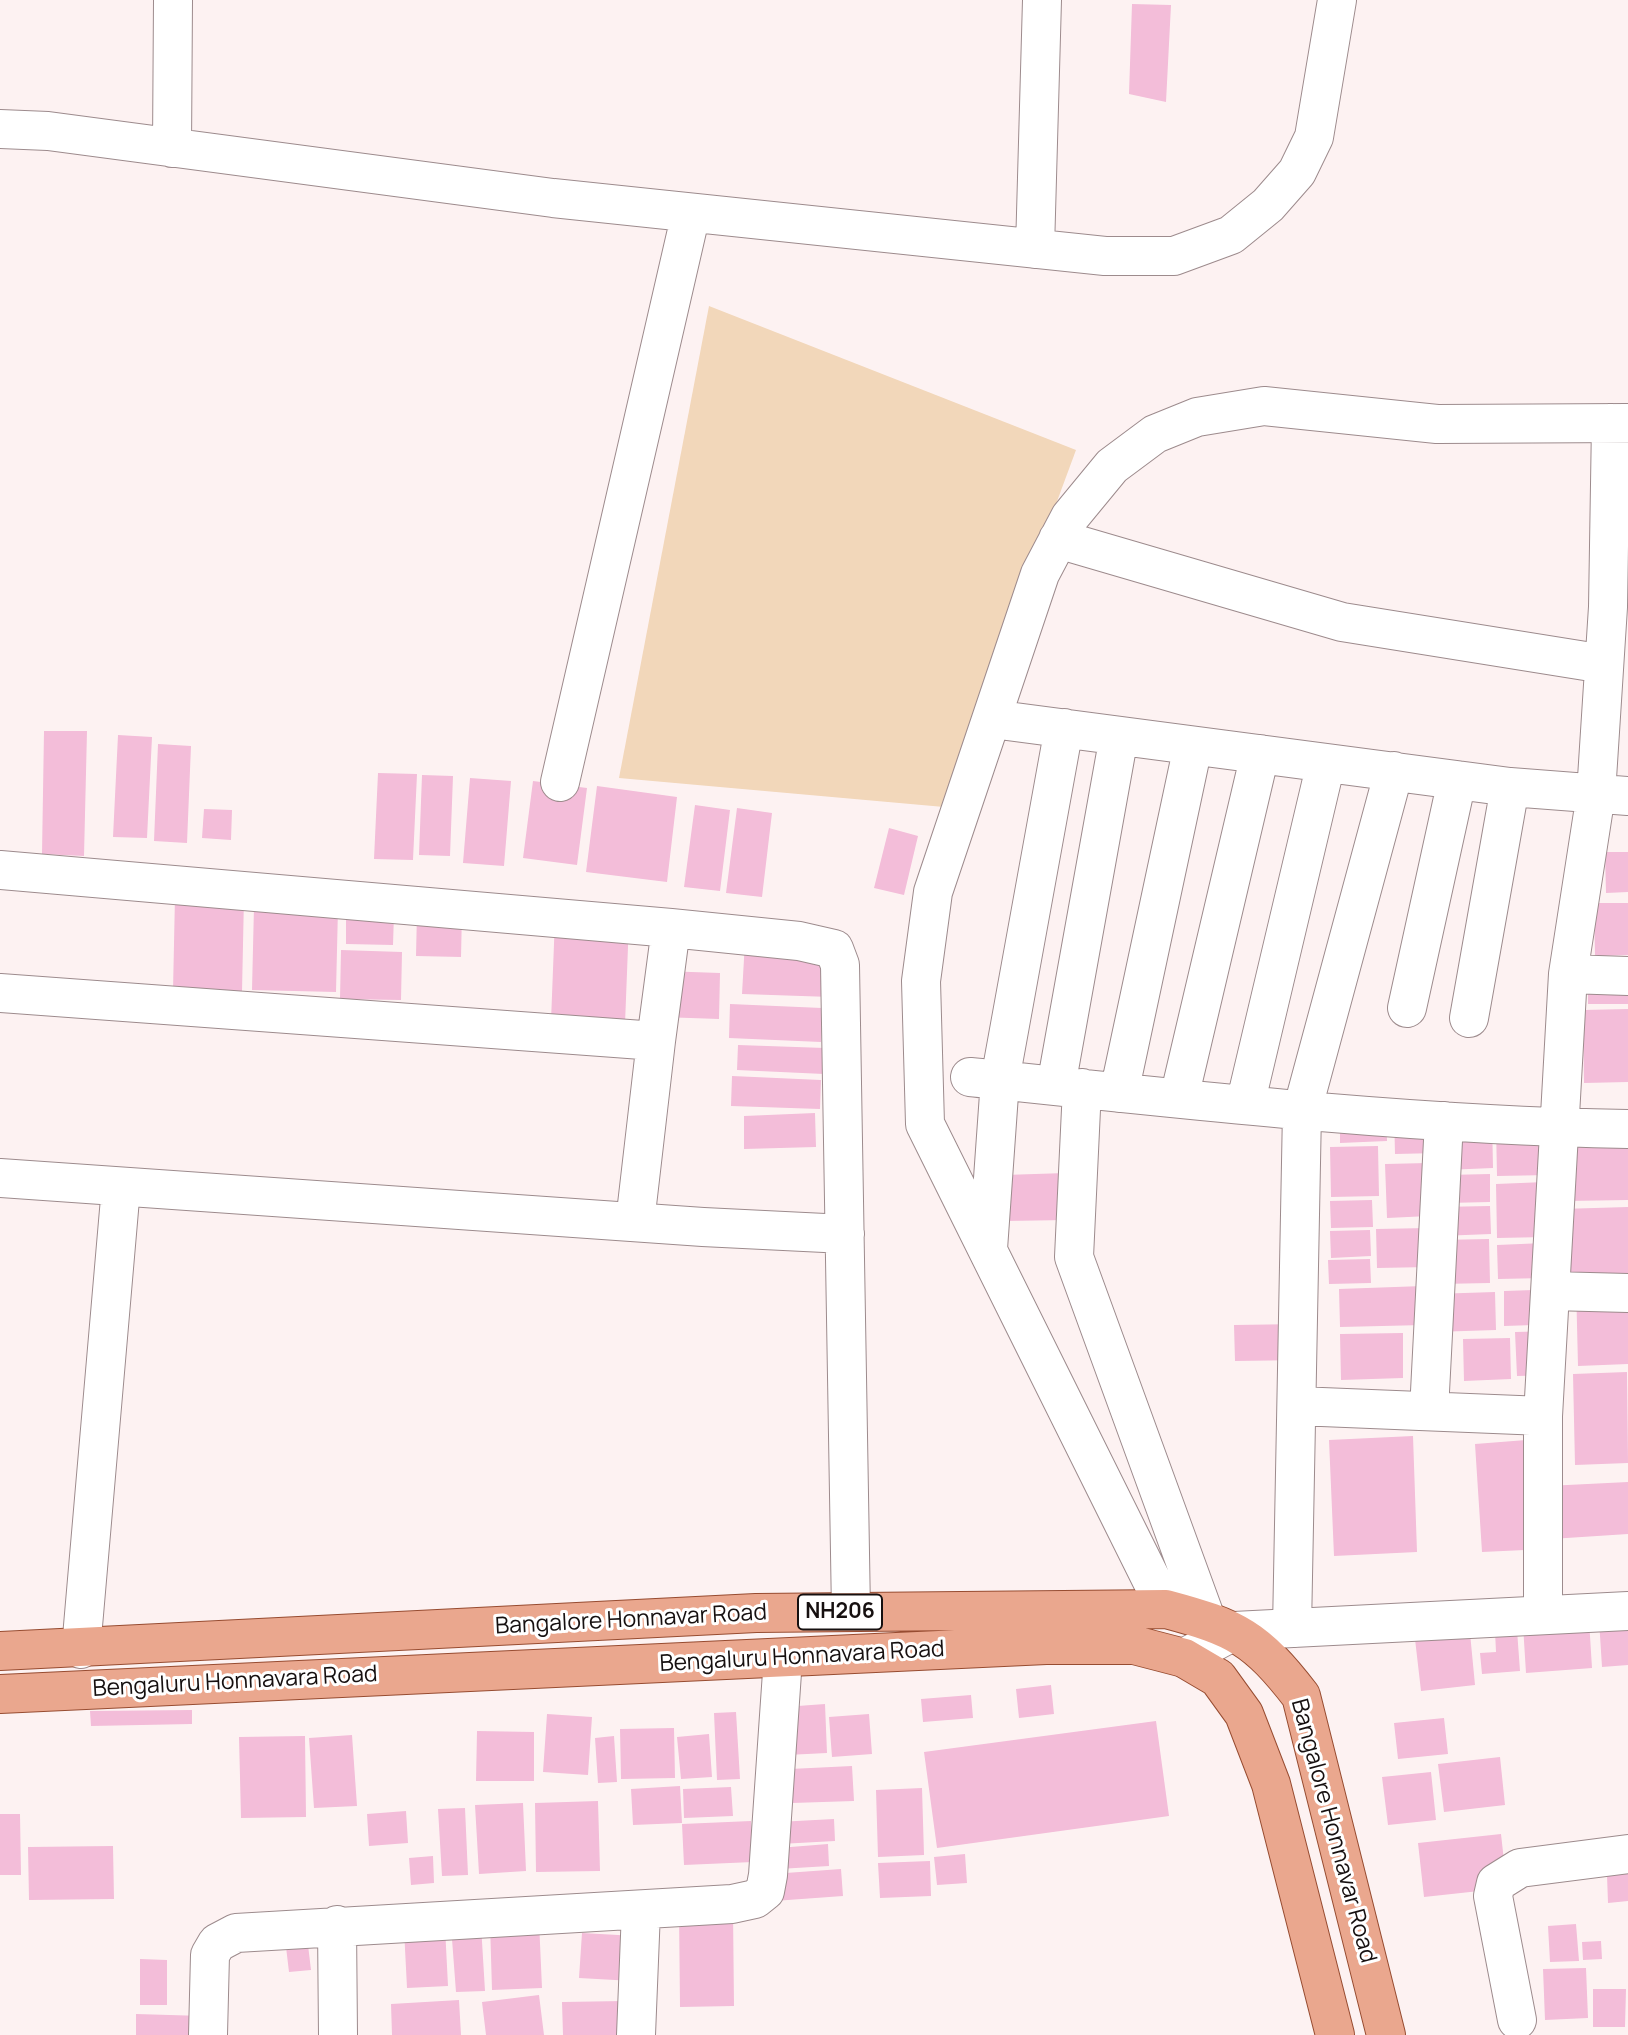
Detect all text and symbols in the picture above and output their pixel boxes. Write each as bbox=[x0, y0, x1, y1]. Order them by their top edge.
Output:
road number: NH206 bbox=[798, 1594, 882, 1630]
street label: Bangalore Honnavar Road bbox=[494, 1599, 768, 1641]
street label: Bengaluru Honnavara Road bbox=[659, 1636, 945, 1678]
street label: Bengaluru Honnavara Road bbox=[92, 1661, 378, 1703]
street label: Bangalore Honnavar Road bbox=[1284, 1696, 1382, 1966]

